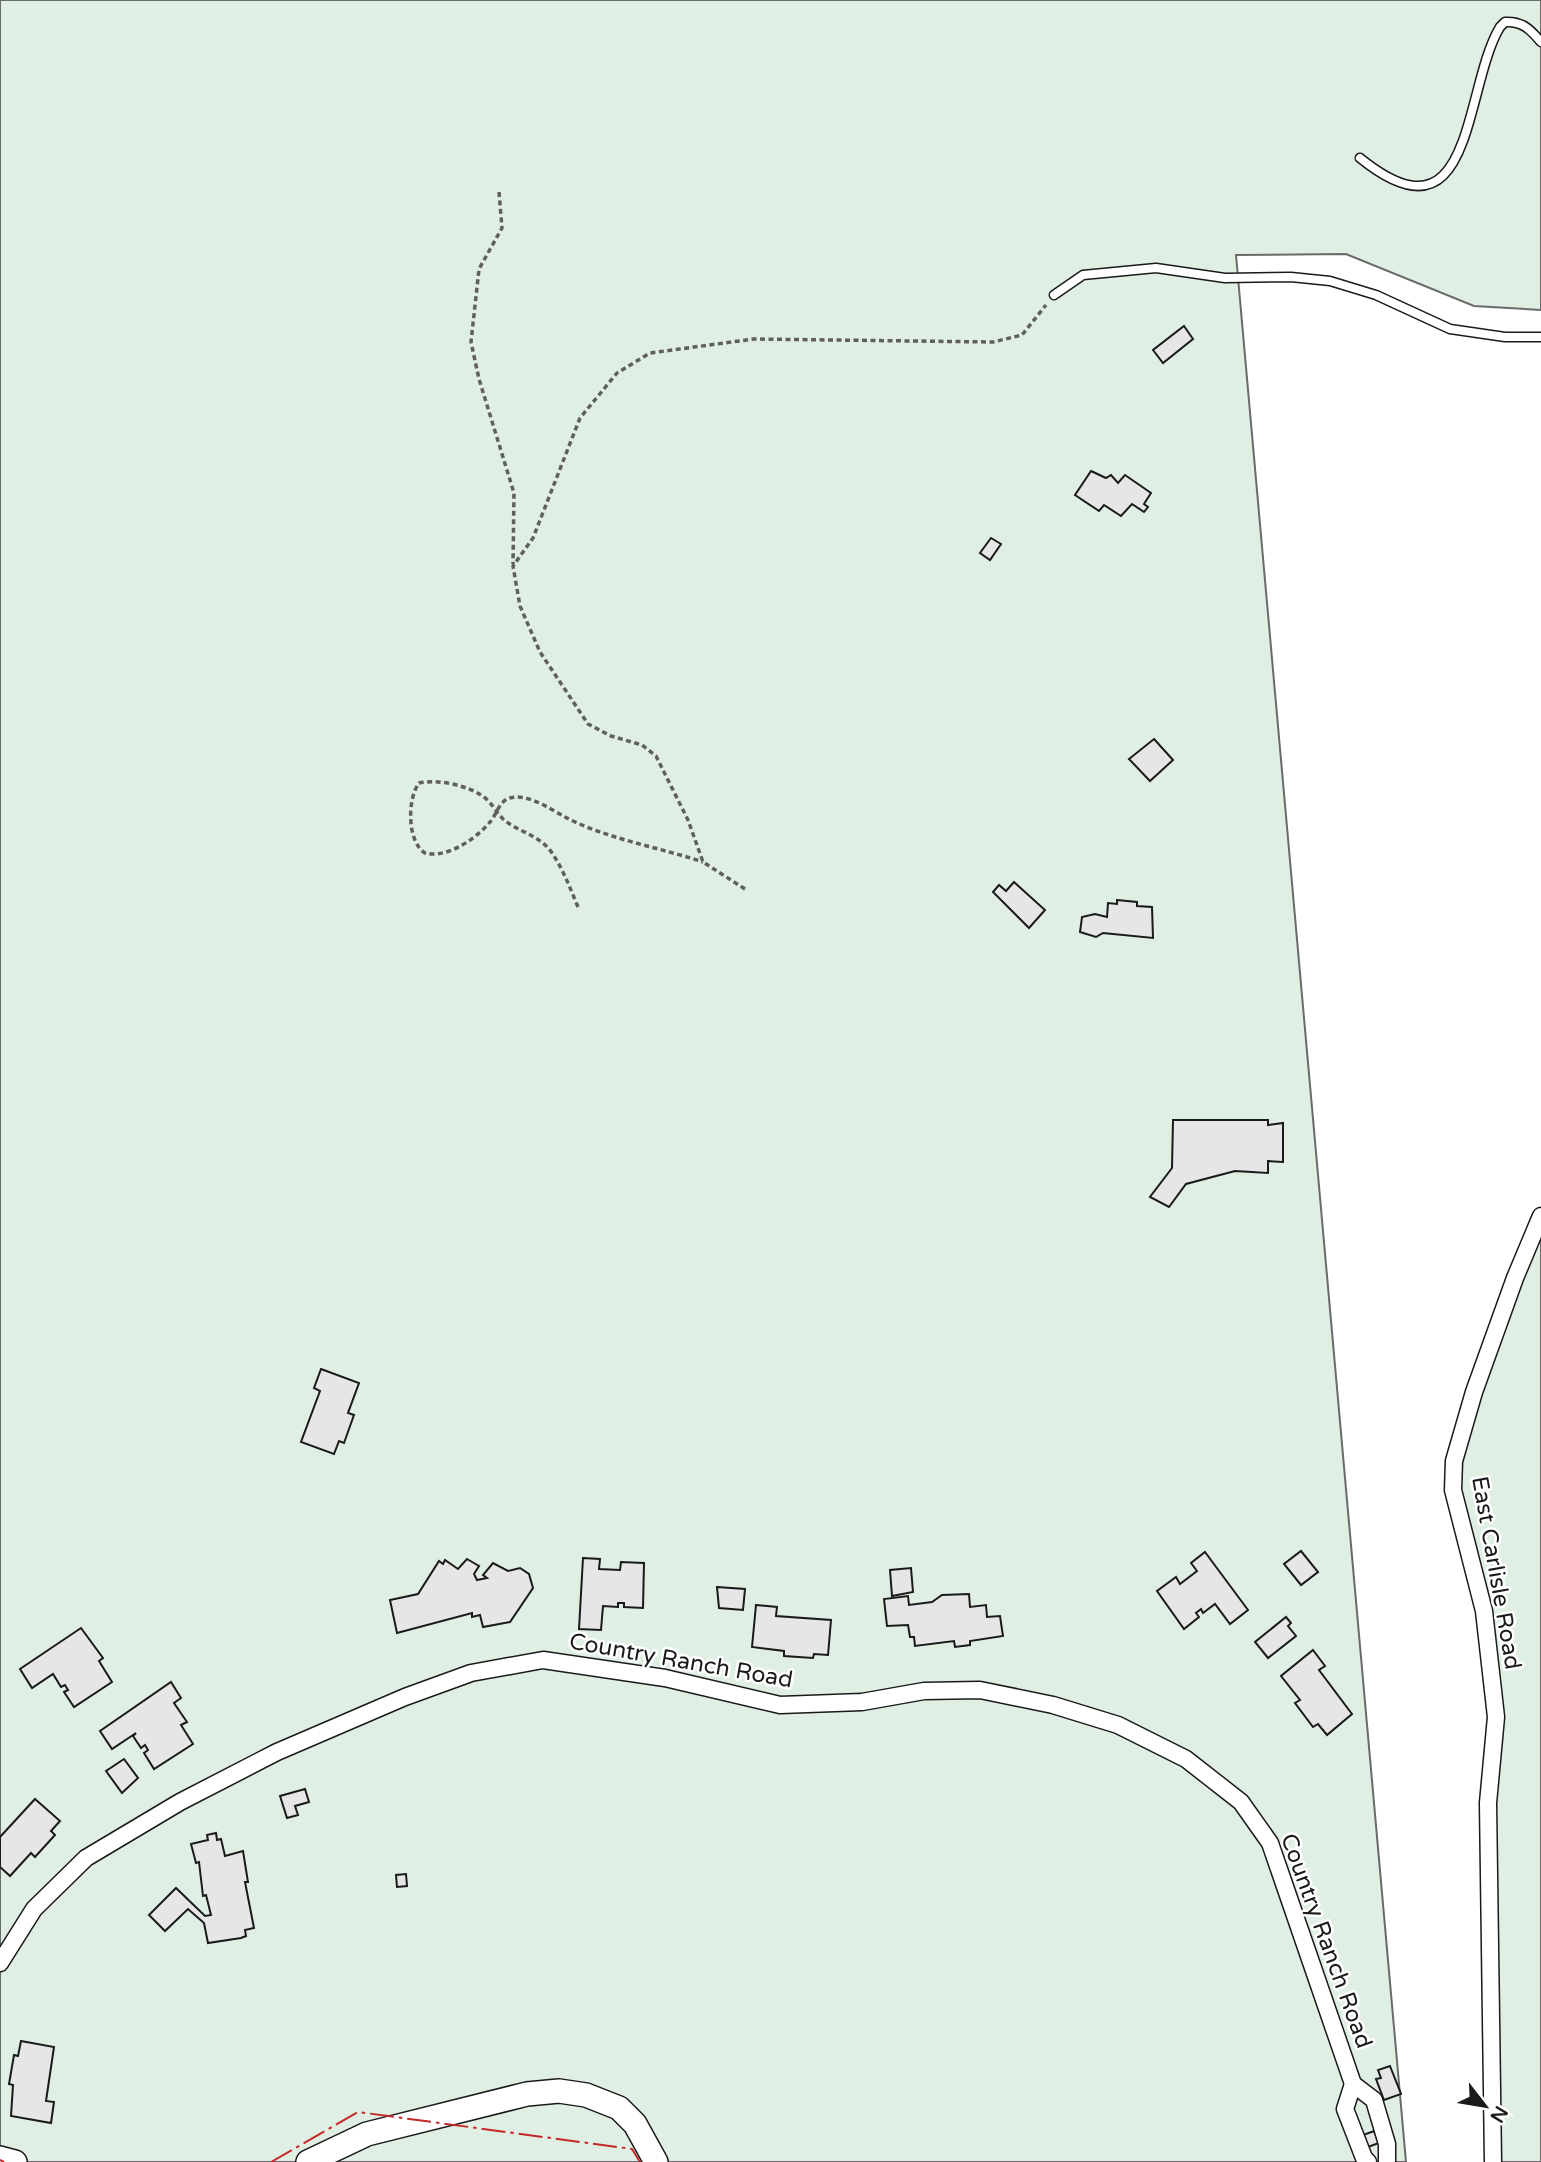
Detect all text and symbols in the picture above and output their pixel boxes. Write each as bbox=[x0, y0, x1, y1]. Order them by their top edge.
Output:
street label: East Carlisle Road bbox=[1465, 1474, 1527, 1672]
street label: Country Ranch Road bbox=[567, 1628, 795, 1694]
street label: Country Ranch Road bbox=[1274, 1830, 1378, 2052]
north arrow bbox=[1450, 2071, 1520, 2141]
text: N bbox=[1485, 2102, 1512, 2126]

